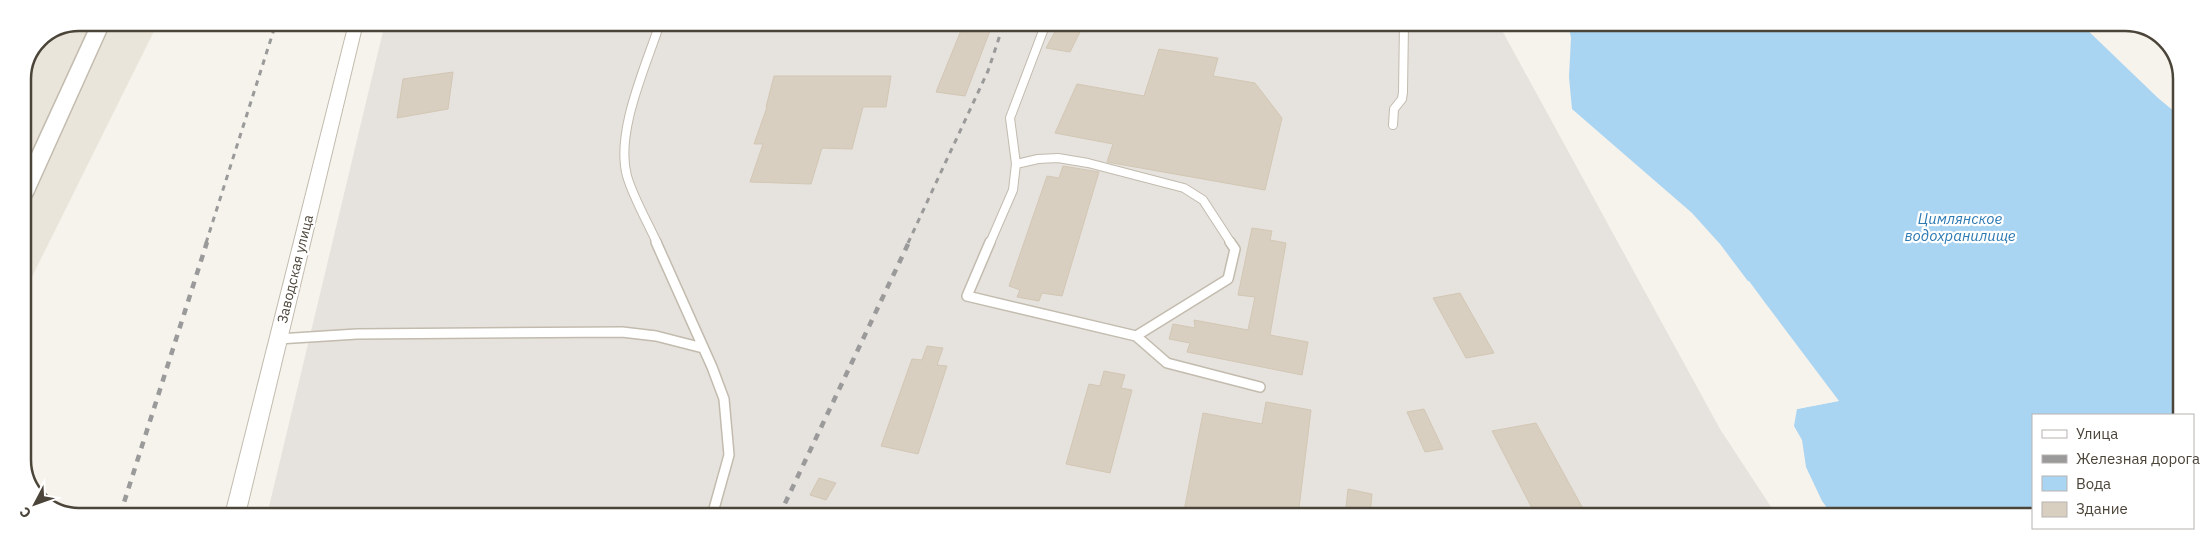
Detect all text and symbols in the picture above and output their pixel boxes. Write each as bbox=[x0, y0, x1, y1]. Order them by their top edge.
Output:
water label: Цимлянское водохранилище bbox=[1904, 209, 2016, 245]
street label: Заводская улица bbox=[273, 212, 317, 325]
legend bbox=[2032, 414, 2194, 529]
text: Улица bbox=[2076, 424, 2118, 443]
text: Железная дорога bbox=[2076, 449, 2200, 468]
text: Вода bbox=[2076, 474, 2111, 493]
north arrow bbox=[10, 479, 60, 529]
text: Здание bbox=[2076, 499, 2128, 518]
text: С bbox=[15, 503, 35, 522]

